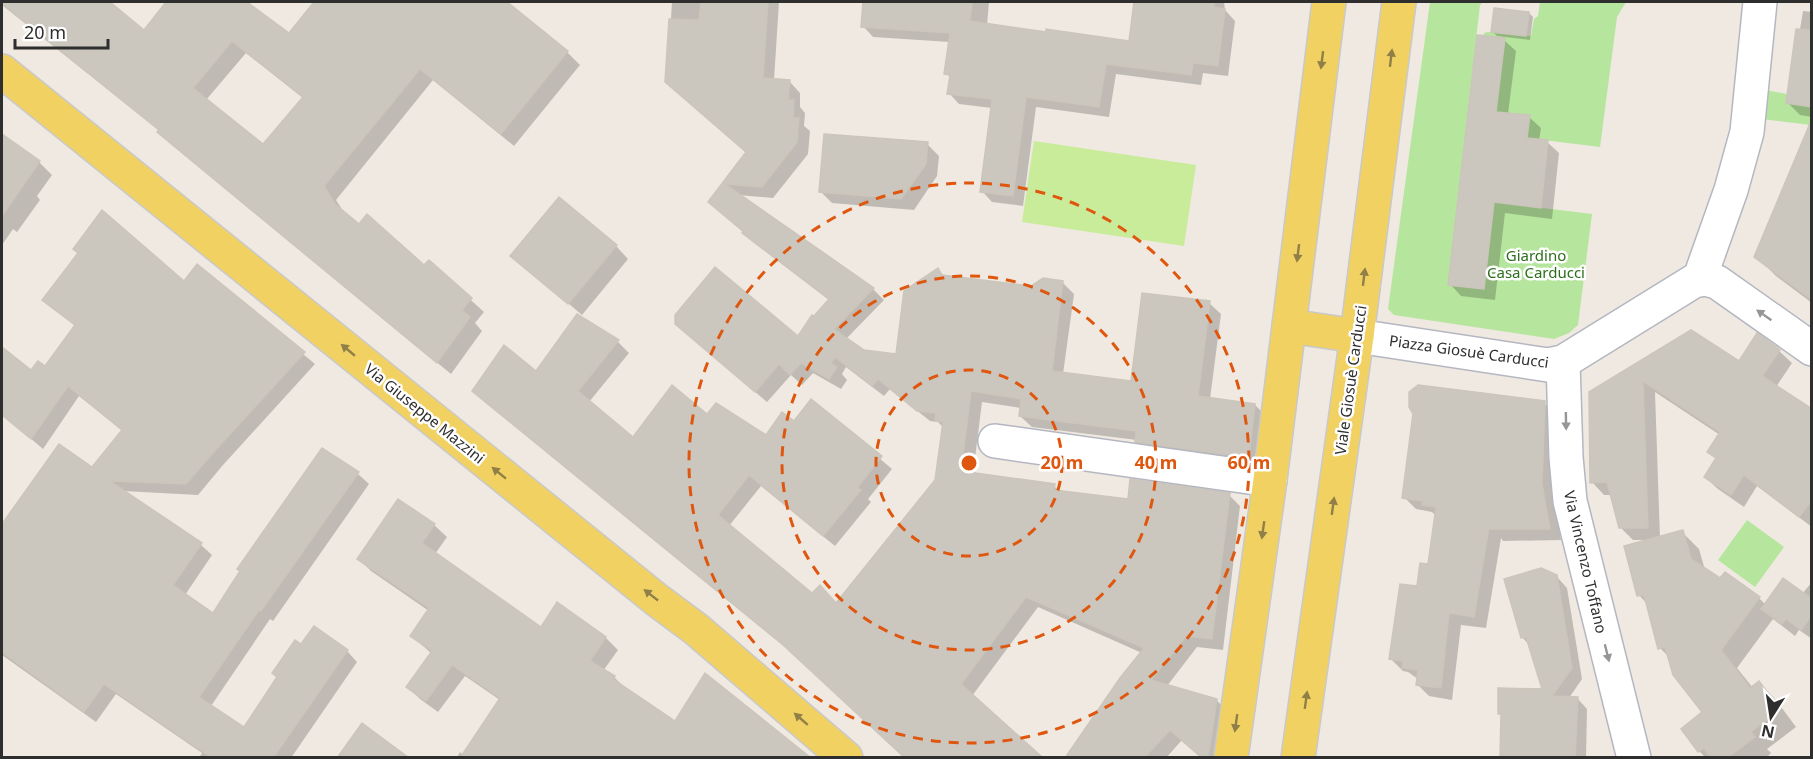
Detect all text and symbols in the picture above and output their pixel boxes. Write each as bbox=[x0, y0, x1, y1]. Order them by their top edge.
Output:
scale bar bbox=[15, 12, 108, 50]
text: 20 m bbox=[24, 20, 66, 44]
one-way arrow bbox=[1387, 49, 1396, 68]
one-way arrow bbox=[1317, 50, 1326, 69]
one-way arrow bbox=[1293, 244, 1303, 263]
park label: Giardino Casa Carducci bbox=[1487, 245, 1585, 282]
one-way arrow bbox=[1359, 268, 1369, 287]
street label: Viale Giosuè Carducci bbox=[1330, 304, 1370, 456]
one-way arrow bbox=[1756, 309, 1772, 321]
street label: Piazza Giosuè Carducci bbox=[1388, 330, 1550, 372]
one-way arrow bbox=[340, 343, 356, 356]
street label: Via Giuseppe Mazzini bbox=[361, 358, 489, 468]
one-way arrow bbox=[1561, 411, 1570, 430]
text: 20 m bbox=[1041, 450, 1083, 474]
text: 40 m bbox=[1135, 450, 1177, 474]
text: 60 m bbox=[1228, 450, 1270, 474]
centre of rings bbox=[959, 453, 979, 473]
one-way arrow bbox=[491, 467, 507, 480]
street label: Via Vincenzo Toffano bbox=[1560, 489, 1612, 635]
one-way arrow bbox=[1328, 497, 1338, 516]
one-way arrow bbox=[1258, 520, 1267, 539]
one-way arrow bbox=[643, 589, 659, 602]
one-way arrow bbox=[1603, 644, 1613, 662]
north arrow bbox=[1741, 687, 1801, 747]
one-way arrow bbox=[1302, 690, 1311, 709]
one-way arrow bbox=[794, 713, 809, 726]
one-way arrow bbox=[1231, 714, 1240, 733]
text: N bbox=[1759, 720, 1777, 744]

